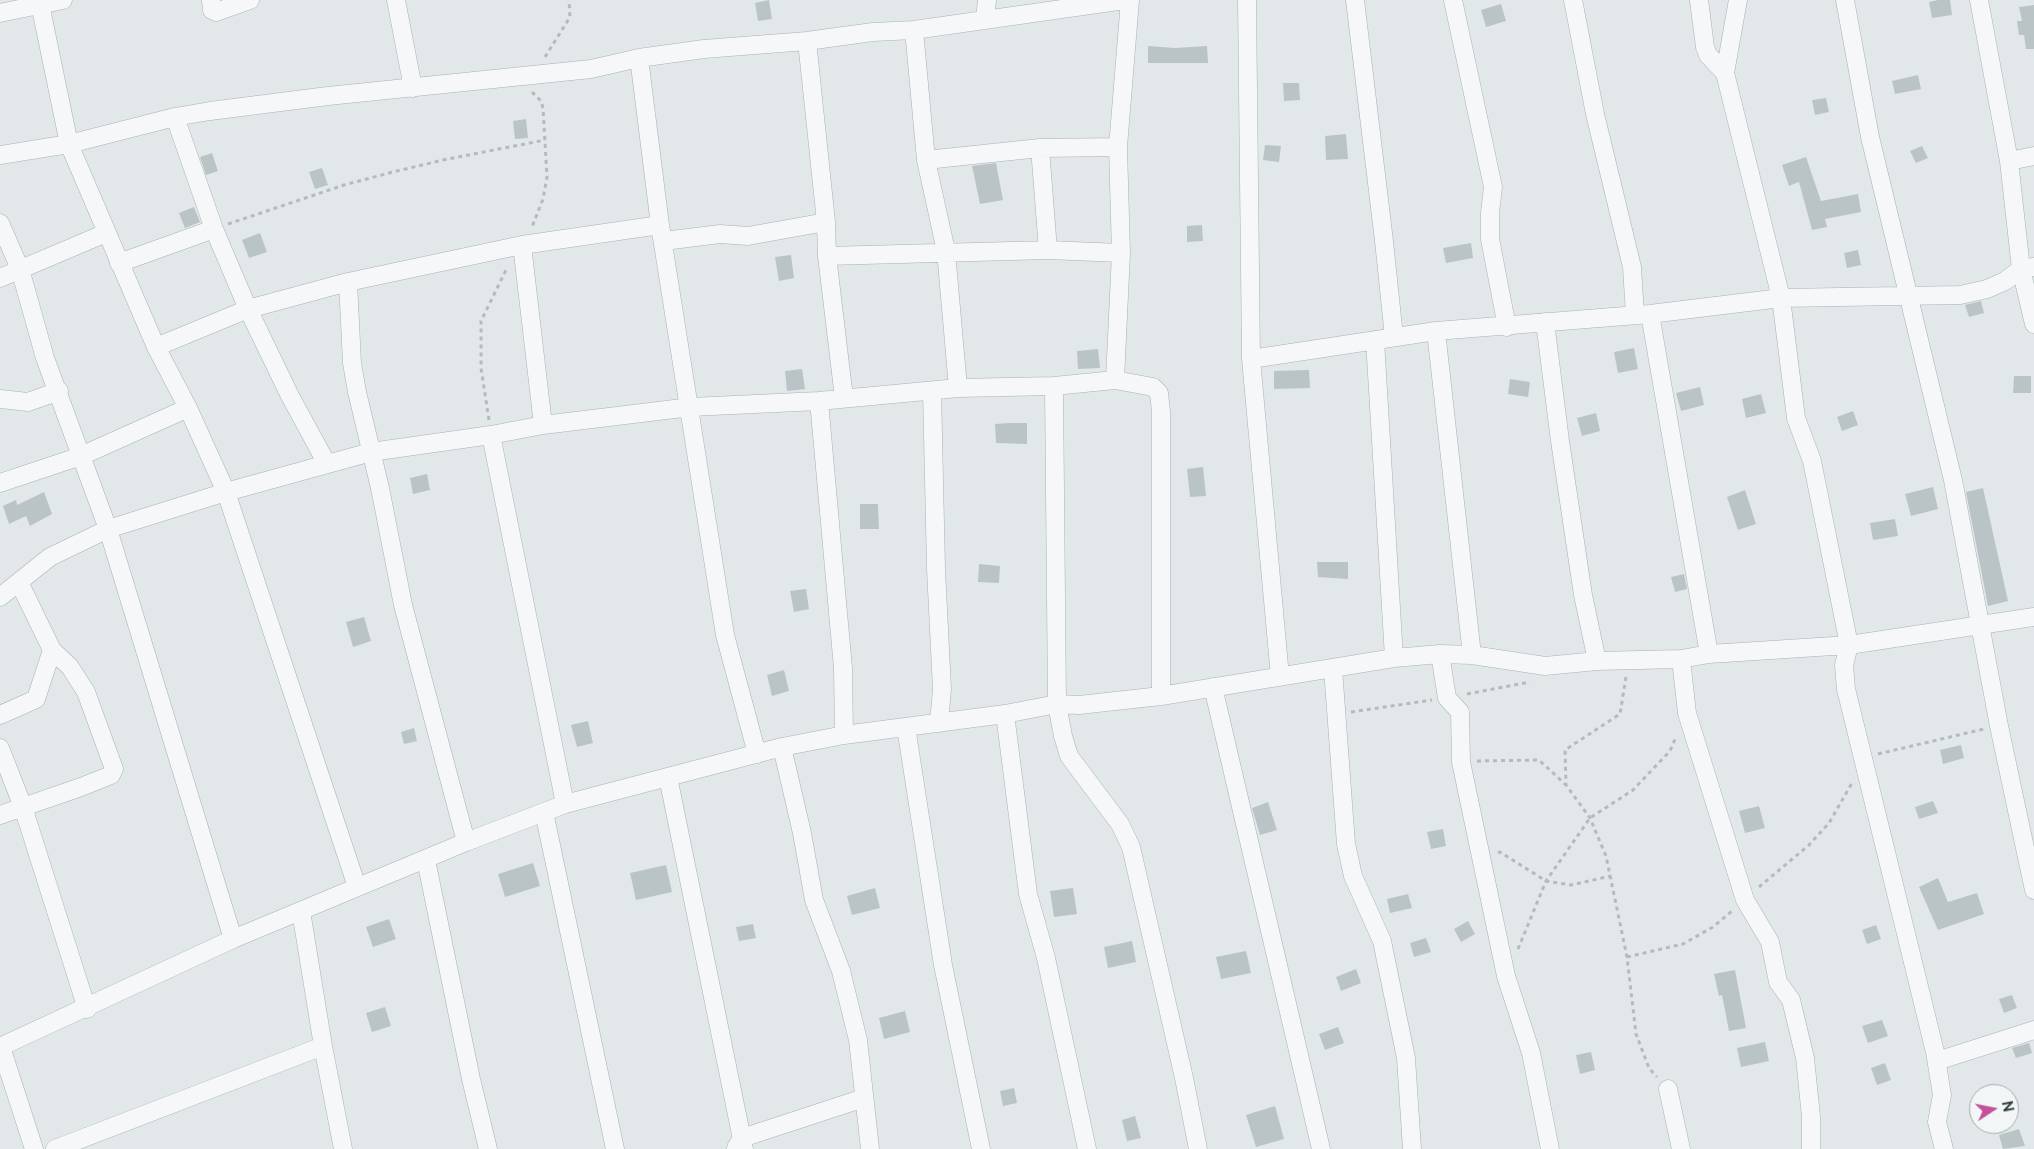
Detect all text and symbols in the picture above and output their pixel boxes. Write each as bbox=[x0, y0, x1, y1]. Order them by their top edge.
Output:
north arrow bbox=[1969, 1084, 2019, 1134]
text: N bbox=[1999, 1100, 2017, 1113]

